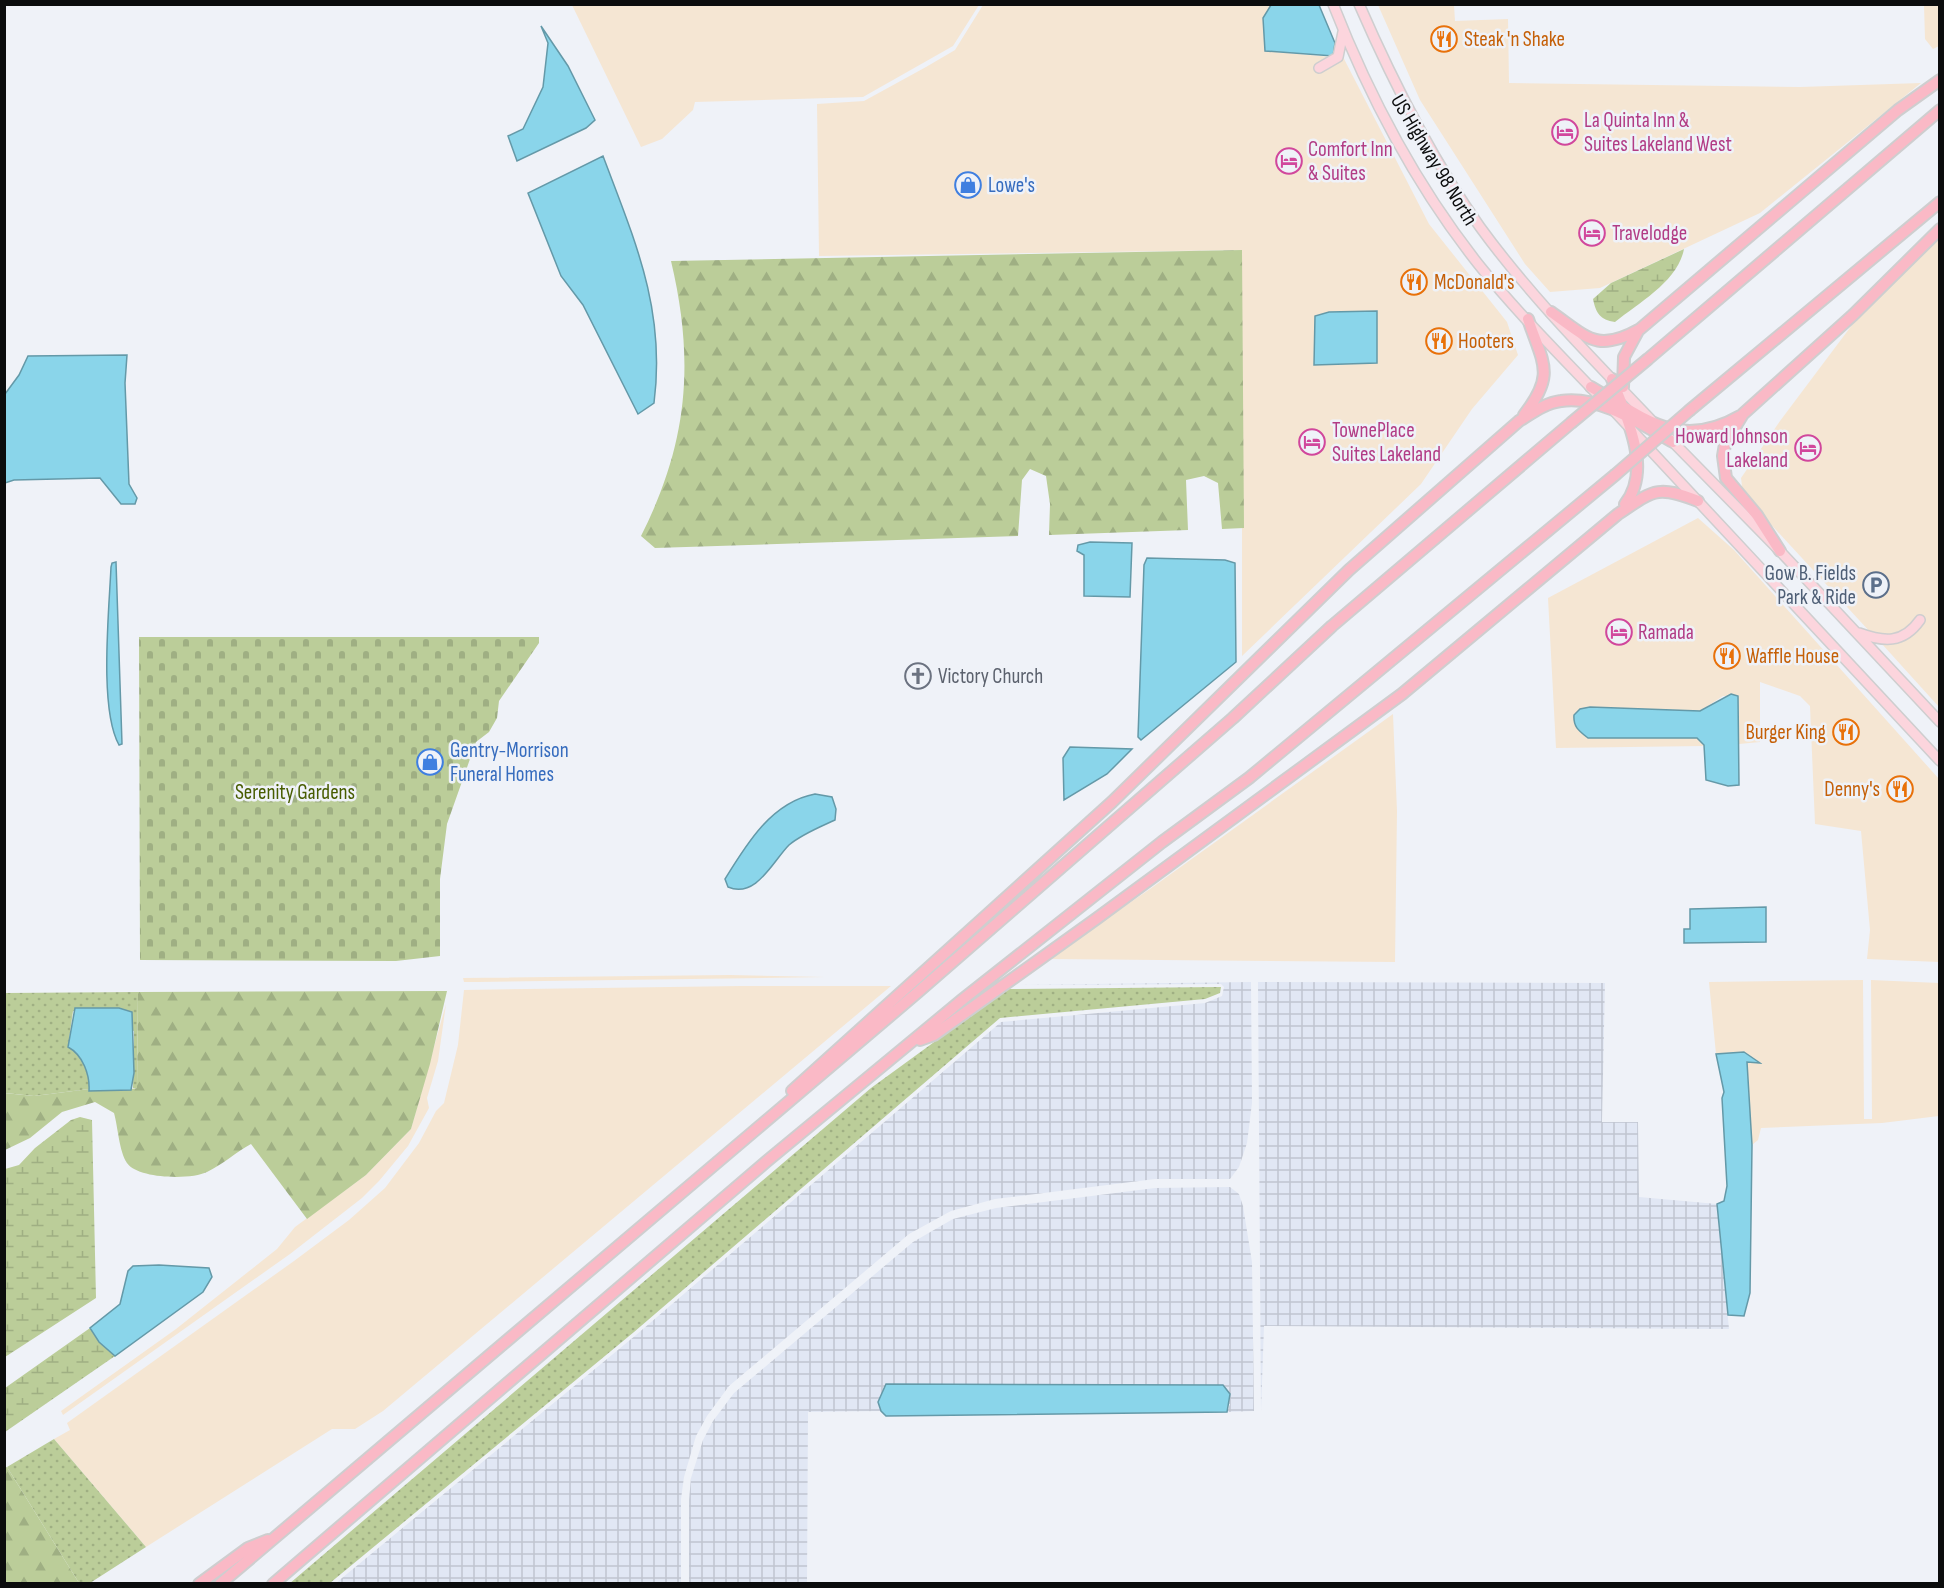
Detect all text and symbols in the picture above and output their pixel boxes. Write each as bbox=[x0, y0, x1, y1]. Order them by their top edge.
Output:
restaurant icon: Steak 'n Shake bbox=[1429, 24, 1459, 54]
place label: Steak 'n Shake bbox=[1464, 27, 1565, 52]
street label: US Highway 98 North bbox=[1385, 90, 1483, 230]
place label: La Quinta Inn & Suites Lakeland West bbox=[1584, 108, 1732, 157]
hotel icon: La Quinta Inn & Suites Lakeland West bbox=[1550, 117, 1580, 147]
place label: Comfort Inn & Suites bbox=[1308, 137, 1393, 186]
hotel icon: Comfort Inn & Suites bbox=[1274, 146, 1304, 176]
shop icon: Lowe's bbox=[953, 170, 983, 200]
place label: Lowe's bbox=[988, 173, 1035, 198]
hotel icon: Travelodge bbox=[1577, 218, 1607, 248]
place label: Travelodge bbox=[1612, 221, 1687, 246]
restaurant icon: McDonald's bbox=[1399, 267, 1429, 297]
place label: McDonald's bbox=[1434, 270, 1515, 295]
restaurant icon: Hooters bbox=[1424, 326, 1454, 356]
place label: Hooters bbox=[1458, 329, 1514, 354]
place label: TownePlace Suites Lakeland bbox=[1332, 418, 1441, 467]
place label: Howard Johnson Lakeland bbox=[1675, 424, 1788, 473]
hotel icon: TownePlace Suites Lakeland bbox=[1297, 427, 1327, 457]
hotel icon: Howard Johnson Lakeland bbox=[1793, 433, 1823, 463]
place label: Gow B. Fields Park & Ride bbox=[1765, 561, 1856, 610]
parking icon: Gow B. Fields Park & Ride bbox=[1861, 570, 1891, 600]
hotel icon: Ramada bbox=[1604, 617, 1634, 647]
place label: Ramada bbox=[1638, 620, 1694, 645]
restaurant icon: Waffle House bbox=[1712, 641, 1742, 671]
place label: Waffle House bbox=[1746, 644, 1839, 669]
church icon: Victory Church bbox=[903, 661, 933, 691]
place label: Victory Church bbox=[938, 664, 1043, 689]
restaurant icon: Burger King bbox=[1831, 717, 1861, 747]
place label: Burger King bbox=[1745, 720, 1826, 745]
place label: Gentry-Morrison Funeral Homes bbox=[450, 738, 569, 787]
shop icon: Gentry-Morrison Funeral Homes bbox=[415, 747, 445, 777]
restaurant icon: Denny's bbox=[1885, 774, 1915, 804]
place label: Denny's bbox=[1824, 777, 1880, 802]
park label: Serenity Gardens bbox=[235, 780, 355, 805]

